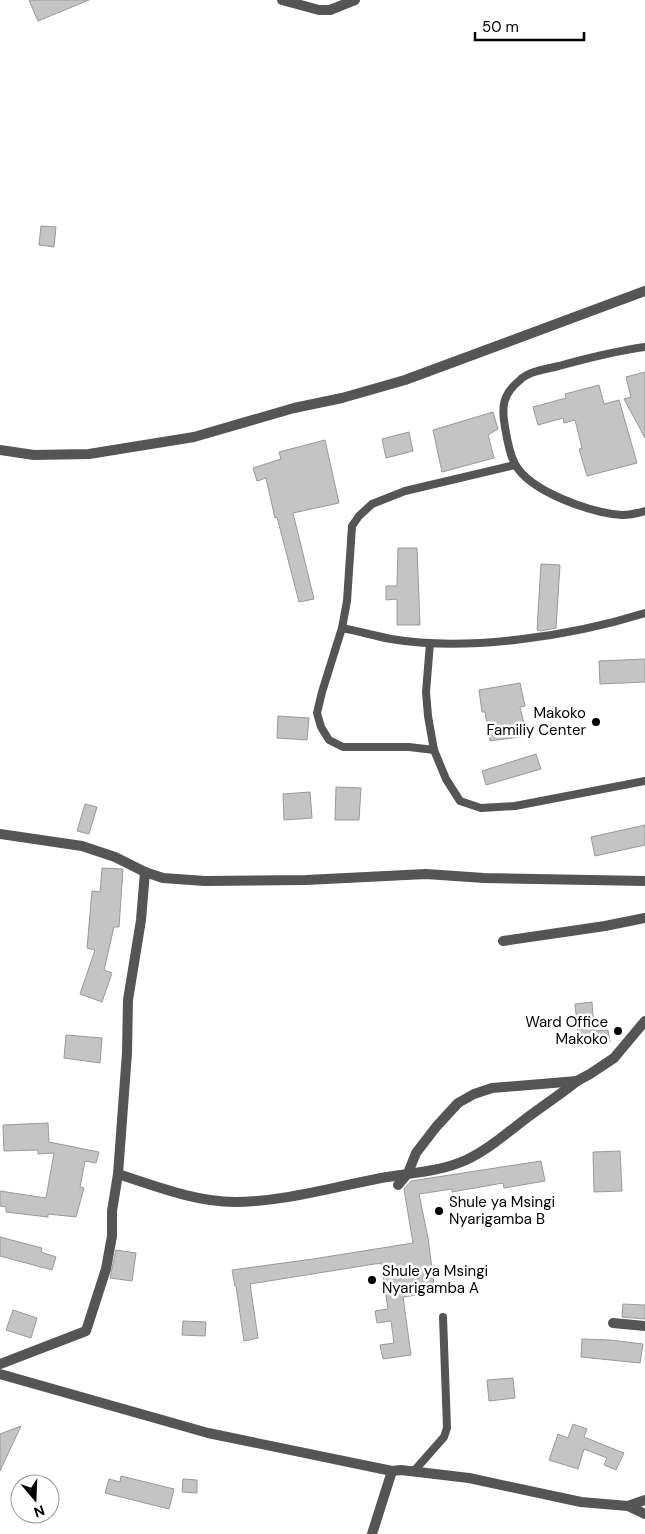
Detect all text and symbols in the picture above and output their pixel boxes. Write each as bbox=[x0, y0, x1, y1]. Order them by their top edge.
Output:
scale bar bbox=[475, 10, 584, 42]
text: 50 m bbox=[482, 17, 519, 37]
place label: Makoko Familiy Center bbox=[486, 703, 586, 740]
marker: Makoko Familiy Center bbox=[590, 716, 602, 728]
place label: Ward Office Makoko bbox=[525, 1012, 608, 1049]
marker: Ward Office Makoko bbox=[612, 1025, 624, 1037]
place label: Shule ya Msingi Nyarigamba B bbox=[449, 1192, 555, 1229]
marker: Shule ya Msingi Nyarigamba B bbox=[433, 1205, 445, 1217]
place label: Shule ya Msingi Nyarigamba A bbox=[382, 1261, 488, 1298]
marker: Shule ya Msingi Nyarigamba A bbox=[366, 1274, 378, 1286]
north arrow bbox=[10, 1474, 60, 1524]
text: N bbox=[31, 1501, 47, 1521]

